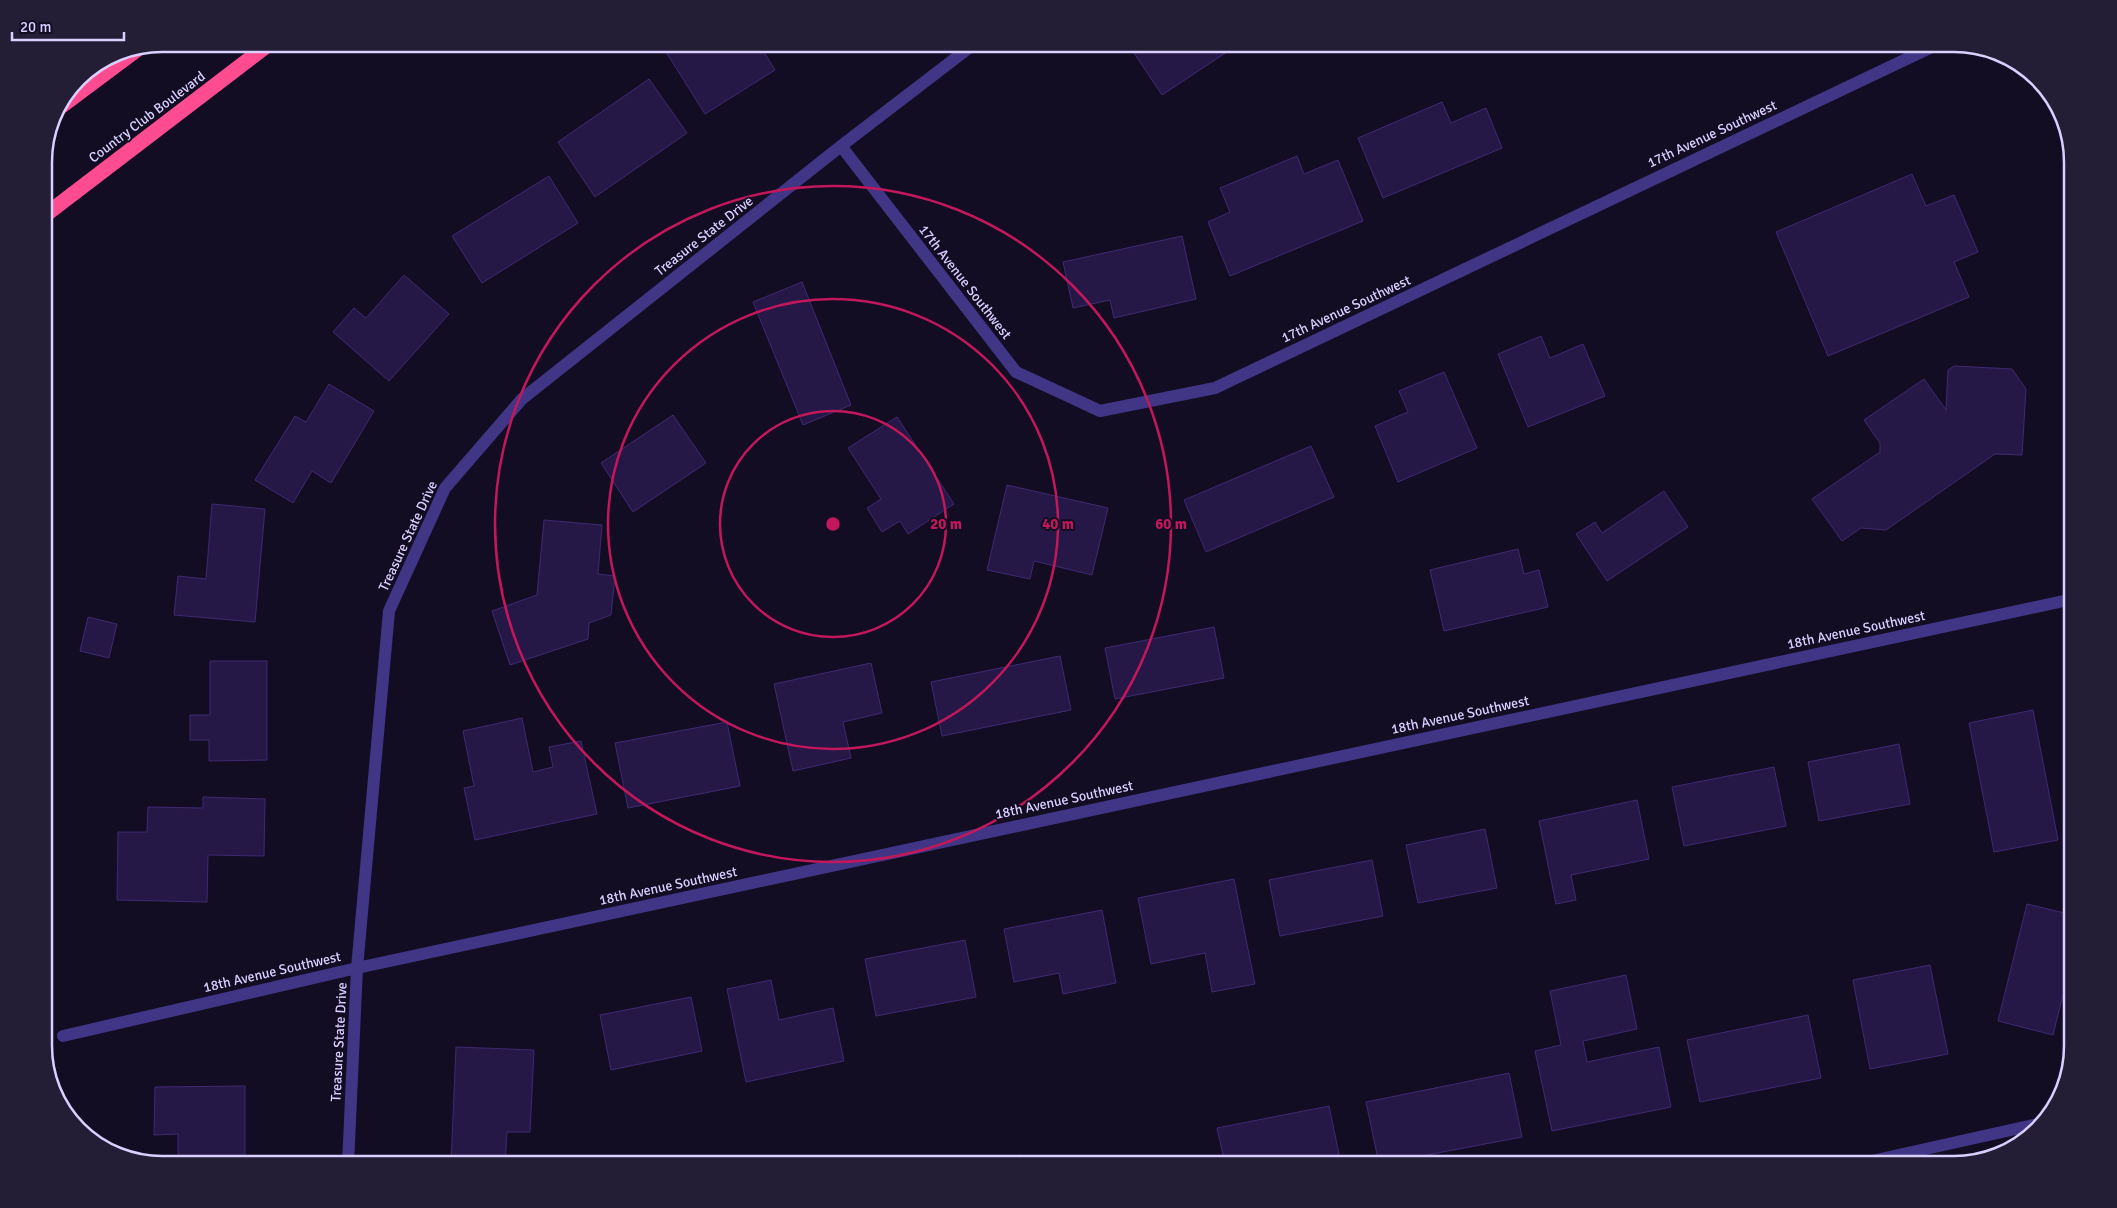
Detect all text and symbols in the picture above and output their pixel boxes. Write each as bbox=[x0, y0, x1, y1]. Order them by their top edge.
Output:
scale bar bbox=[12, 10, 125, 42]
text: 20 m bbox=[20, 18, 51, 36]
street label: Country Club Boulevard bbox=[85, 68, 209, 166]
street label: 17th Avenue Southwest bbox=[1645, 97, 1779, 171]
street label: Treasure State Drive bbox=[652, 192, 756, 280]
street label: 17th Avenue Southwest bbox=[915, 221, 1015, 343]
street label: 17th Avenue Southwest bbox=[1279, 272, 1413, 346]
street label: Treasure State Drive bbox=[375, 478, 441, 594]
centre of rings bbox=[824, 515, 842, 533]
text: 20 m bbox=[930, 515, 962, 533]
text: 40 m bbox=[1042, 515, 1074, 533]
text: 60 m bbox=[1155, 515, 1187, 533]
street label: 18th Avenue Southwest bbox=[1785, 607, 1927, 653]
street label: 18th Avenue Southwest bbox=[1389, 692, 1531, 738]
street label: 18th Avenue Southwest bbox=[993, 777, 1135, 823]
street label: 18th Avenue Southwest bbox=[597, 863, 739, 909]
street label: 18th Avenue Southwest bbox=[202, 948, 342, 996]
street label: Treasure State Drive bbox=[327, 982, 351, 1102]

